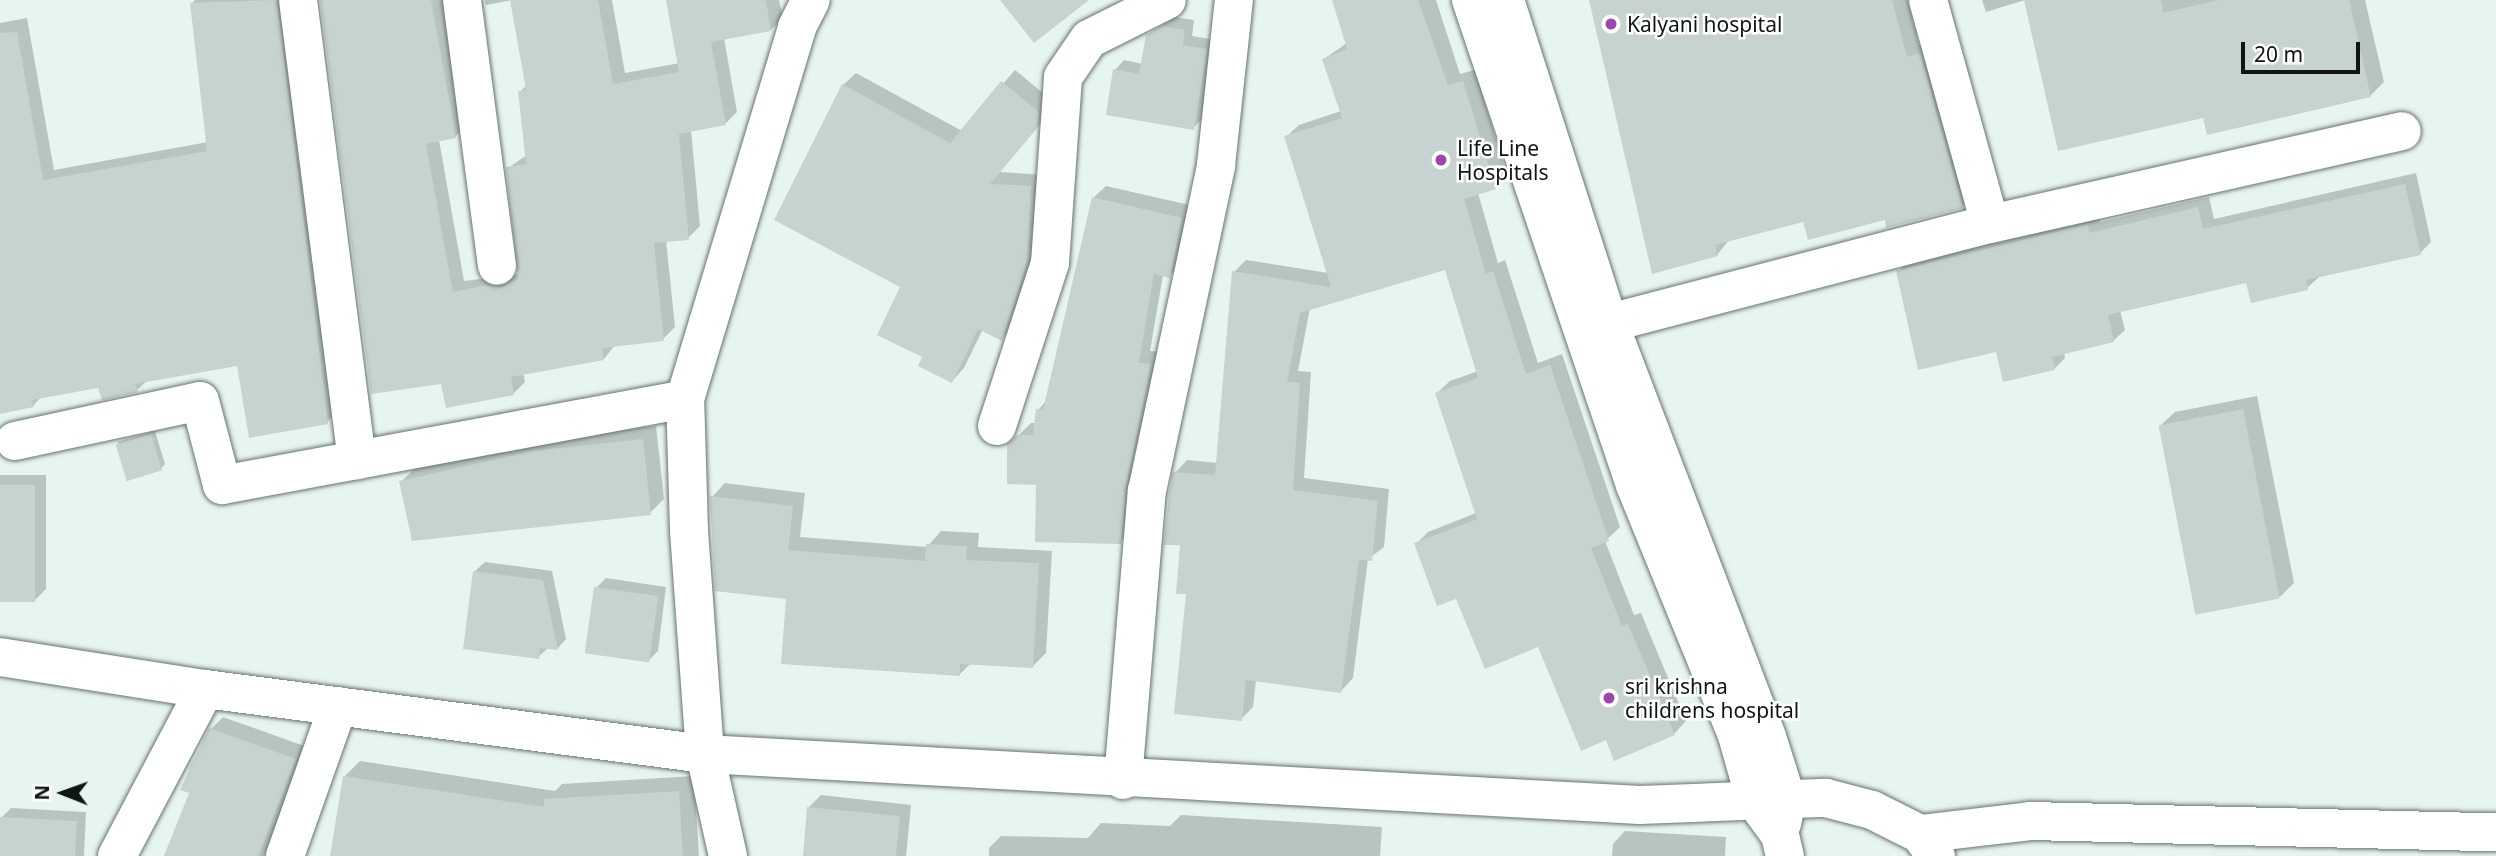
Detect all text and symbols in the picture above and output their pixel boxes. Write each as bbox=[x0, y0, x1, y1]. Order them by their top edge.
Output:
place label: Kalyani hospital bbox=[1627, 11, 1782, 37]
marker: Kalyani hospital bbox=[1601, 14, 1621, 34]
scale bar bbox=[2244, 28, 2363, 72]
text: 20 m bbox=[2254, 40, 2303, 68]
place label: Life Line Hospitals bbox=[1457, 135, 1548, 185]
marker: Life Line Hospitals bbox=[1431, 150, 1451, 170]
place label: sri krishna childrens hospital bbox=[1625, 673, 1799, 723]
marker: sri krishna childrens hospital bbox=[1599, 688, 1619, 708]
north arrow bbox=[28, 758, 98, 828]
text: N bbox=[29, 785, 55, 801]

